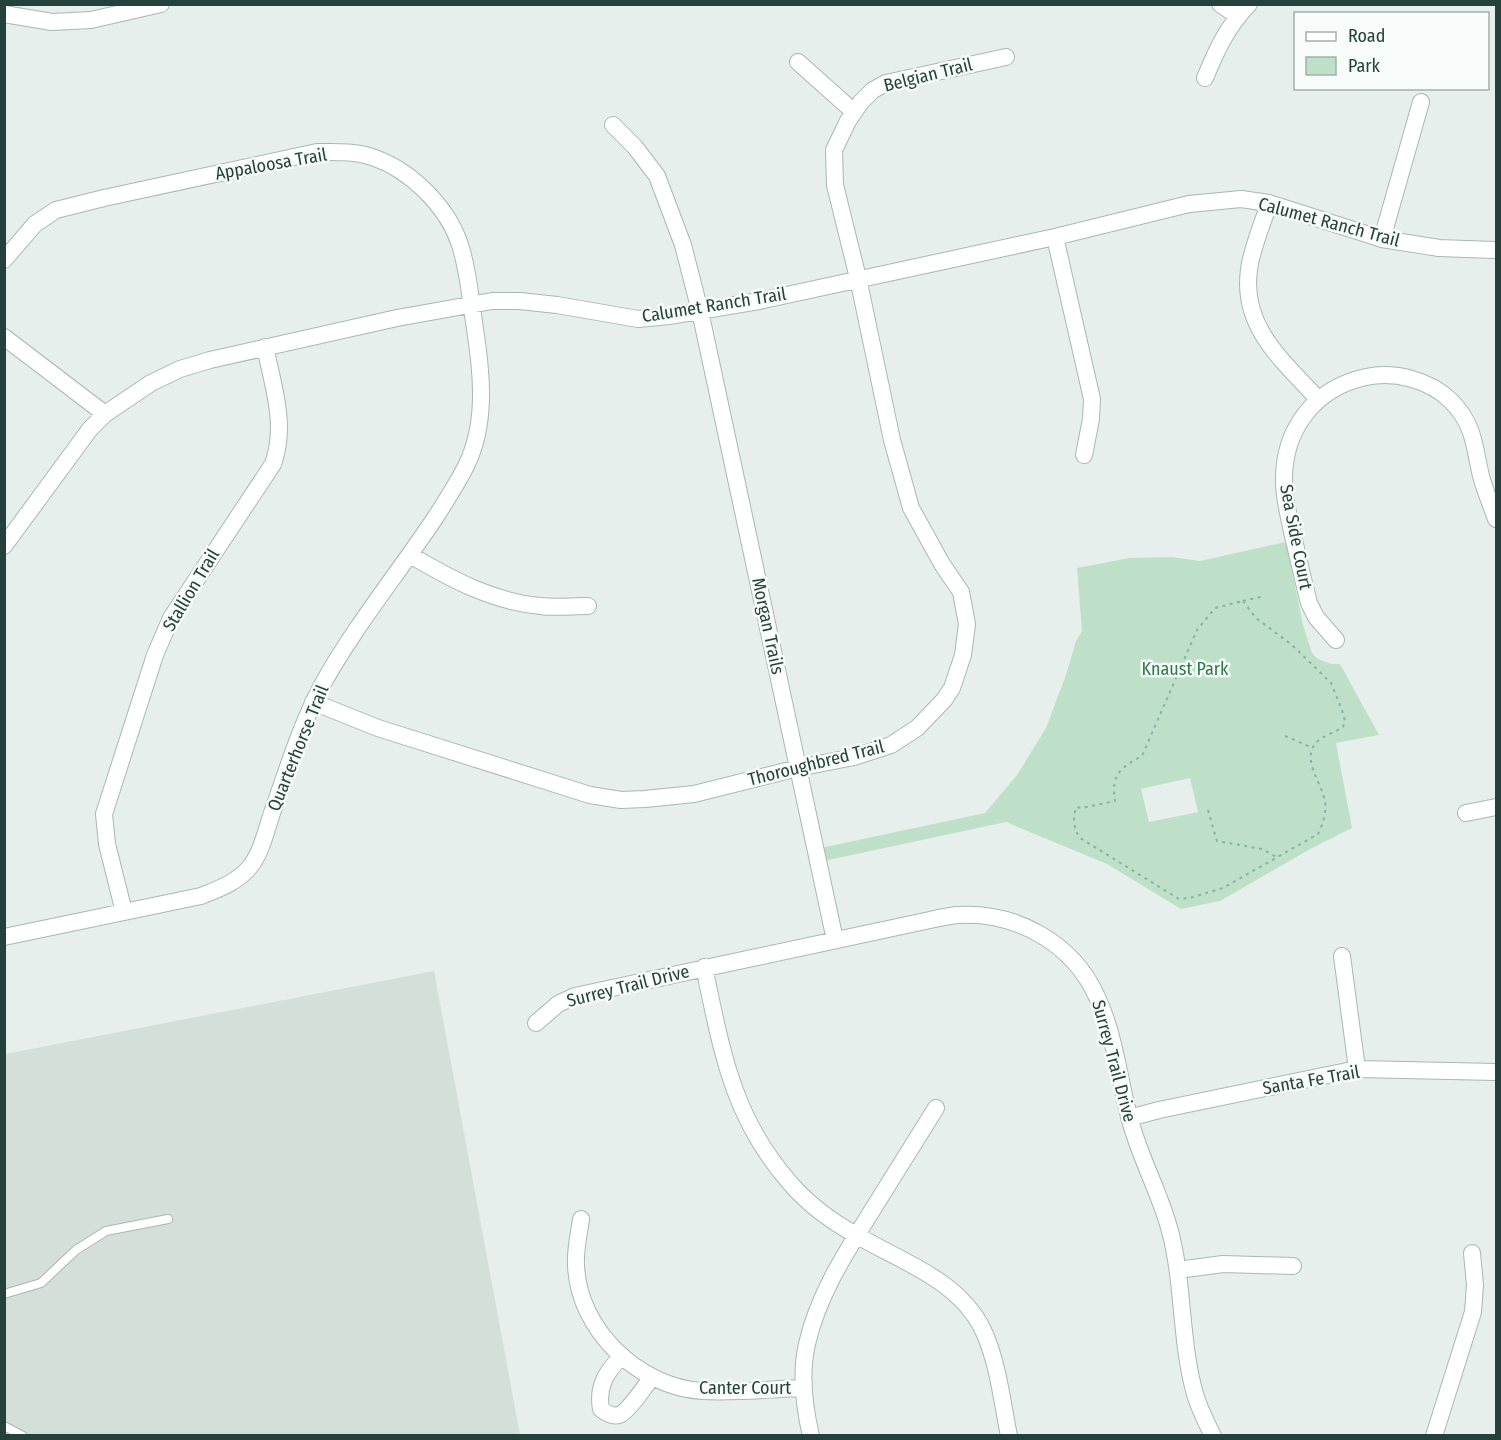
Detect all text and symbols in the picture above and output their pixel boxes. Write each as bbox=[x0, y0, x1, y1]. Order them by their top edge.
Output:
legend bbox=[1294, 12, 1489, 90]
text: Road bbox=[1348, 25, 1385, 47]
street label: Belgian Trail bbox=[881, 53, 975, 97]
text: Park bbox=[1348, 55, 1381, 77]
street label: Appaloosa Trail bbox=[213, 143, 329, 185]
street label: Calumet Ranch Trail bbox=[1256, 193, 1402, 252]
street label: Calumet Ranch Trail bbox=[640, 283, 788, 327]
street label: Sea Side Court bbox=[1275, 482, 1317, 592]
street label: Stallion Trail bbox=[158, 545, 224, 635]
street label: Morgan Trails bbox=[747, 576, 789, 677]
park label: Knaust Park bbox=[1141, 658, 1229, 680]
street label: Quarterhorse Trail bbox=[263, 682, 333, 814]
street label: Thoroughbred Trail bbox=[746, 735, 887, 791]
street label: Surrey Trail Drive bbox=[564, 960, 692, 1012]
street label: Surrey Trail Drive bbox=[1087, 998, 1141, 1125]
street label: Santa Fe Trail bbox=[1261, 1061, 1361, 1099]
street label: Canter Court bbox=[699, 1377, 791, 1399]

